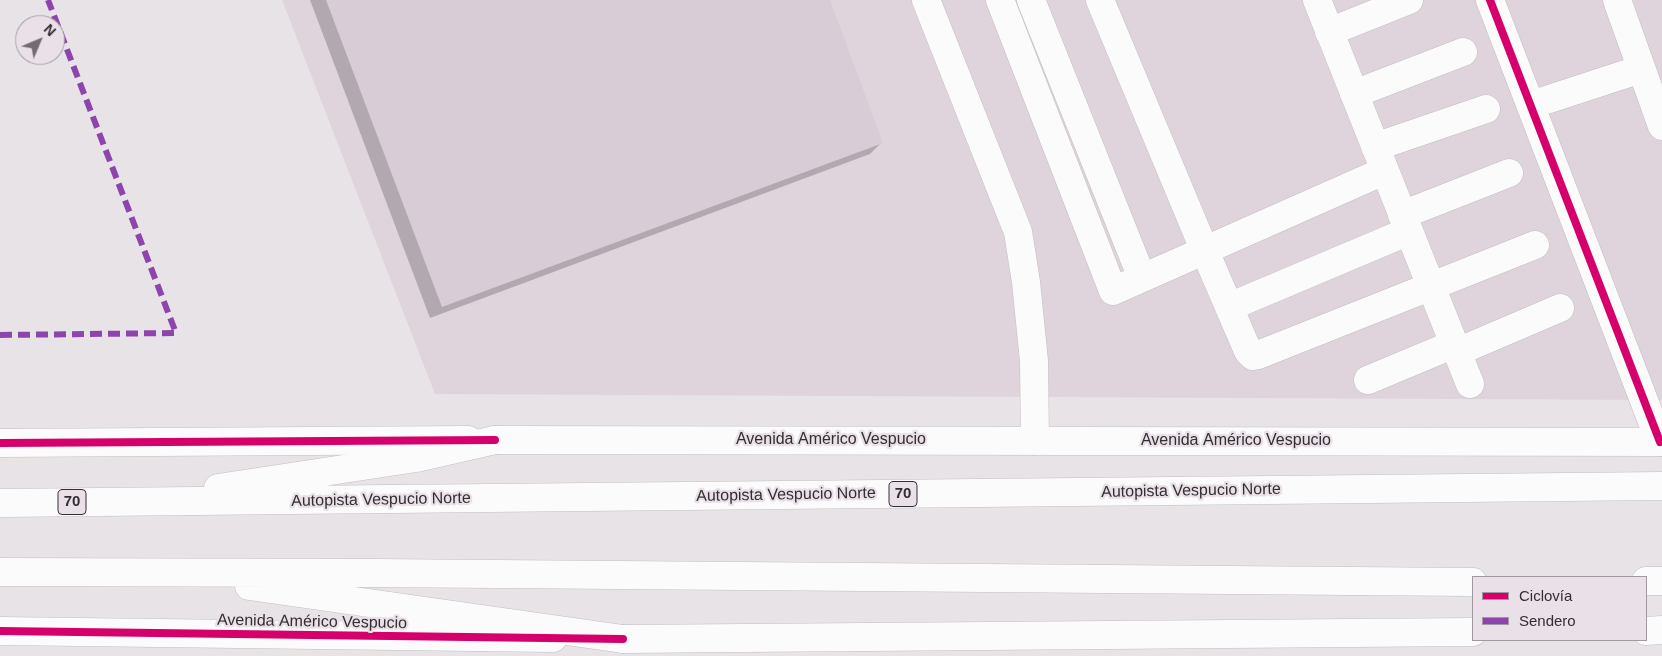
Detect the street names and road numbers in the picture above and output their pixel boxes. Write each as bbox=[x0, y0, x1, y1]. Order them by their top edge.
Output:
street label: Avenida Américo Vespucio bbox=[736, 430, 926, 450]
street label: Avenida Américo Vespucio bbox=[1141, 431, 1331, 451]
street label: Autopista Vespucio Norte bbox=[1101, 480, 1281, 502]
road number: 70 bbox=[889, 482, 917, 506]
street label: Autopista Vespucio Norte bbox=[696, 484, 876, 506]
street label: Autopista Vespucio Norte bbox=[291, 489, 471, 511]
road number: 70 bbox=[58, 490, 86, 514]
street label: Avenida Américo Vespucio bbox=[217, 611, 407, 633]

